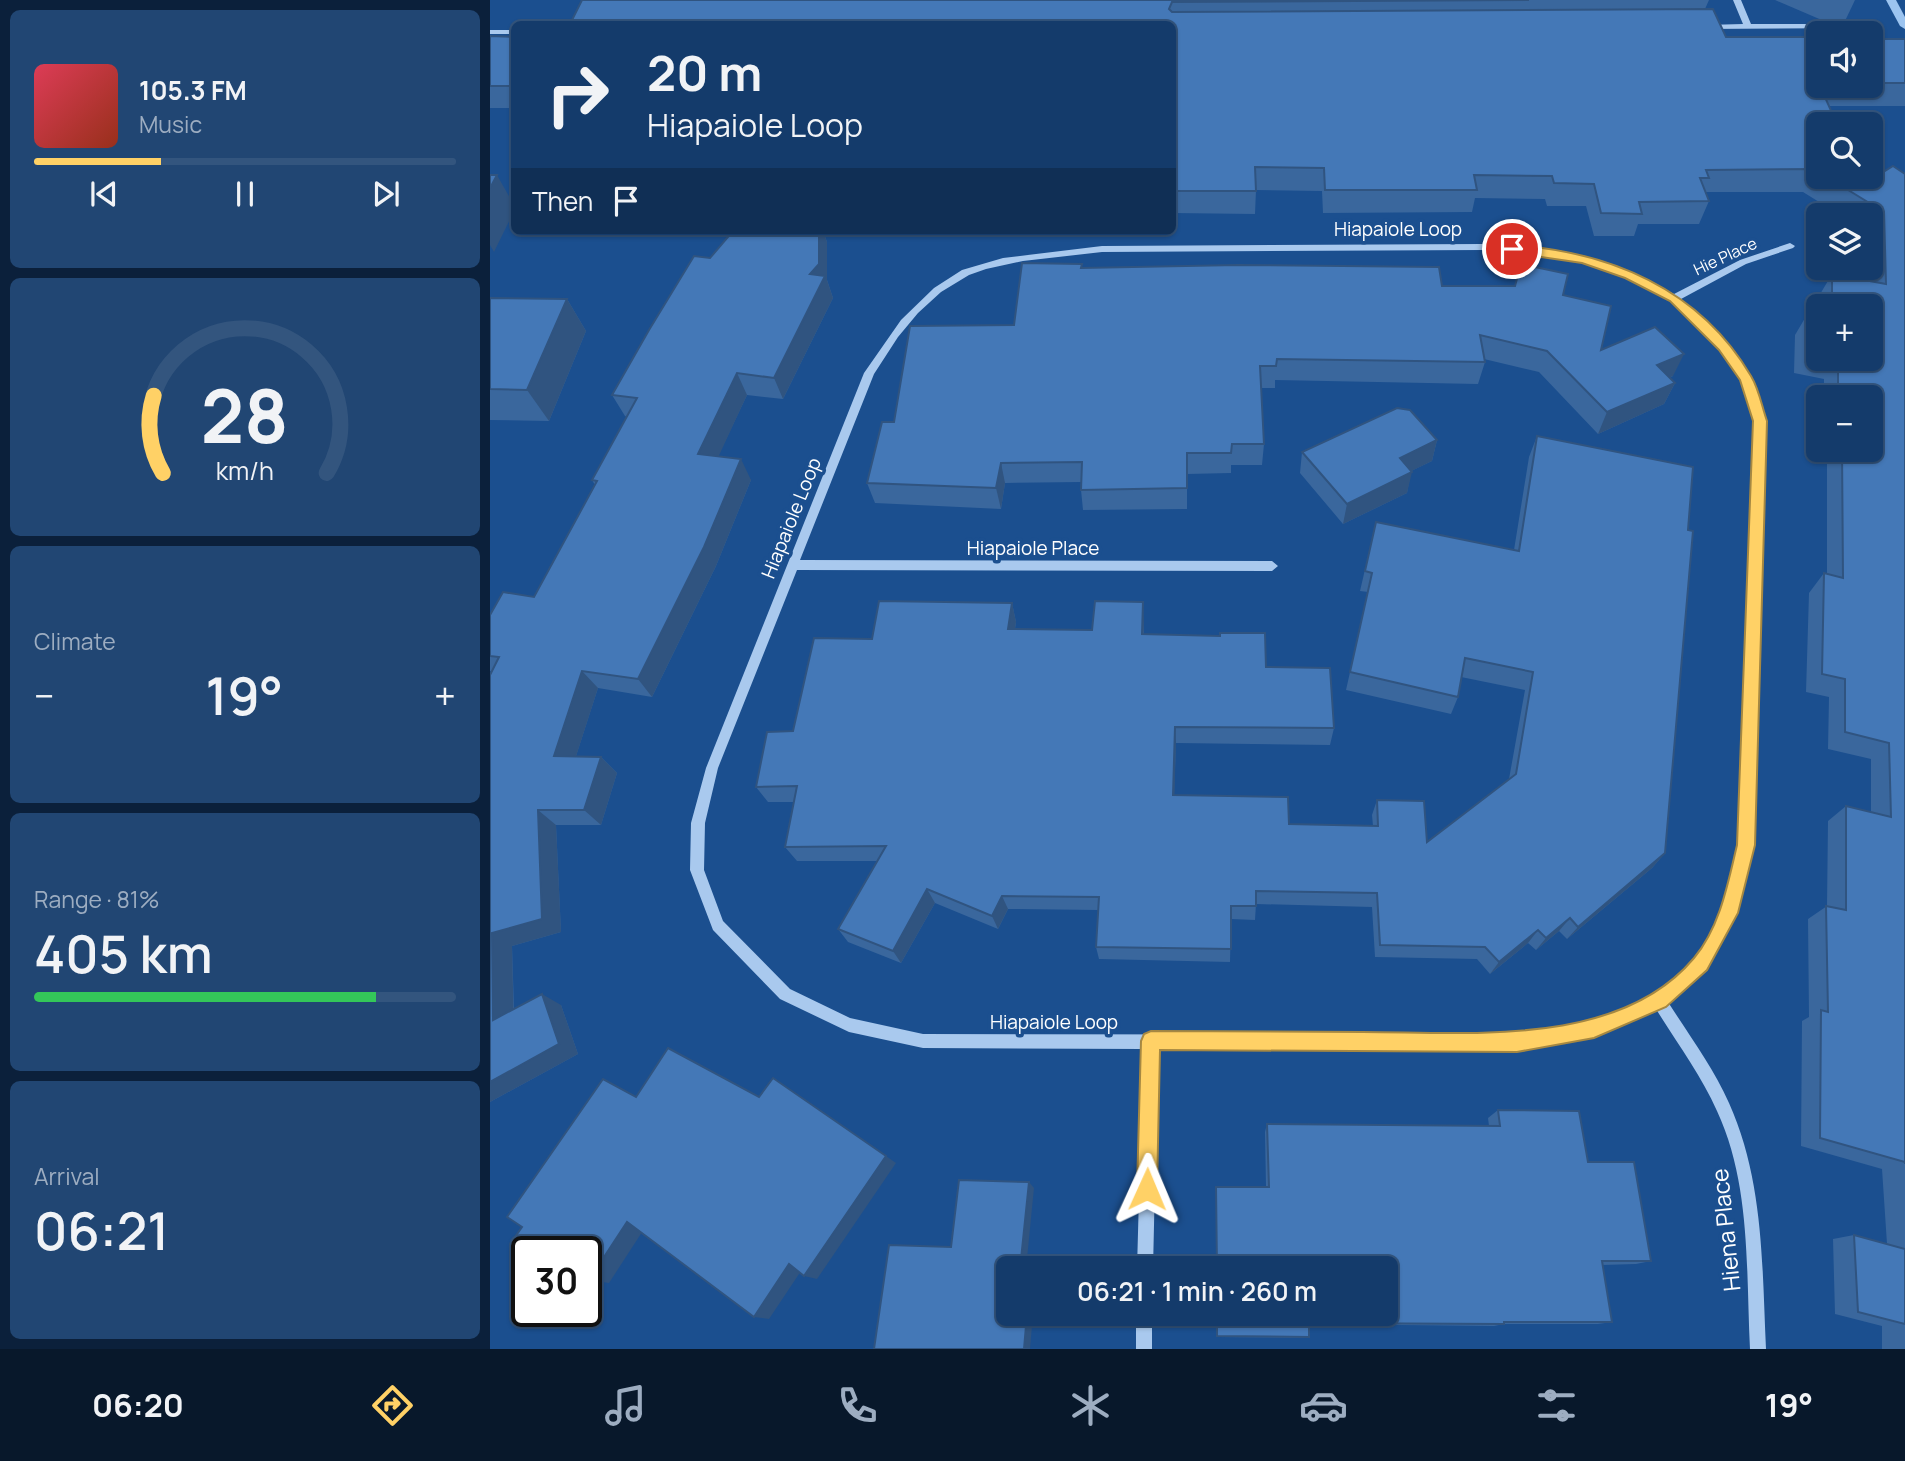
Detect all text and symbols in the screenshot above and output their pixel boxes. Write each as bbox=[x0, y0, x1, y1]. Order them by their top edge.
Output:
map controls bbox=[1806, 21, 1883, 462]
button: sound bbox=[1806, 21, 1883, 98]
text: 20 m bbox=[647, 39, 762, 106]
icon: right bbox=[532, 49, 623, 140]
text: 105.3 FM bbox=[139, 72, 247, 108]
text: Hiapaiole Loop bbox=[647, 103, 863, 147]
text: Music bbox=[139, 108, 202, 140]
button: search bbox=[1806, 112, 1883, 189]
icon: previous bbox=[85, 175, 123, 213]
icon: pause bbox=[226, 175, 264, 213]
icon: next bbox=[367, 175, 405, 213]
icon: arrive bbox=[607, 182, 645, 220]
text: Then bbox=[532, 183, 593, 219]
button: layers bbox=[1806, 203, 1883, 280]
street label: Hiapaiole Loop bbox=[1334, 216, 1462, 242]
pin bbox=[1482, 219, 1542, 279]
icon: arrive bbox=[1493, 230, 1531, 268]
street label: Hie Place bbox=[1690, 232, 1760, 280]
button: + bbox=[1806, 294, 1883, 371]
text: 28 bbox=[201, 365, 289, 465]
button: − bbox=[1806, 385, 1883, 462]
text: km/h bbox=[216, 452, 274, 487]
street label: Hiapaiole Loop bbox=[755, 454, 827, 582]
street label: Hiapaiole Place bbox=[967, 535, 1099, 561]
text: Climate bbox=[34, 625, 116, 657]
text: 19° bbox=[205, 660, 283, 731]
text: − bbox=[34, 669, 55, 721]
text: + bbox=[434, 669, 456, 721]
text: Range · 81% bbox=[34, 883, 159, 915]
text: 405 km bbox=[34, 918, 213, 989]
street label: Hiapaiole Loop bbox=[990, 1009, 1118, 1035]
position arrow bbox=[1110, 1152, 1184, 1226]
text: Arrival bbox=[34, 1160, 100, 1192]
street label: Hiena Place bbox=[1703, 1167, 1747, 1293]
text: 06:21 bbox=[34, 1195, 169, 1266]
speed limit sign: 30 bbox=[511, 1236, 602, 1327]
text: 06:21 · 1 min · 260 m bbox=[1077, 1273, 1317, 1309]
icon: directions bbox=[368, 1381, 417, 1430]
icon: music bbox=[601, 1381, 650, 1430]
icon: phone bbox=[833, 1381, 882, 1430]
icon: climate bbox=[1066, 1381, 1115, 1430]
icon: car bbox=[1299, 1381, 1348, 1430]
icon: filters bbox=[1532, 1381, 1581, 1430]
text: 06:20 bbox=[92, 1383, 184, 1427]
text: 19° bbox=[1765, 1383, 1813, 1427]

